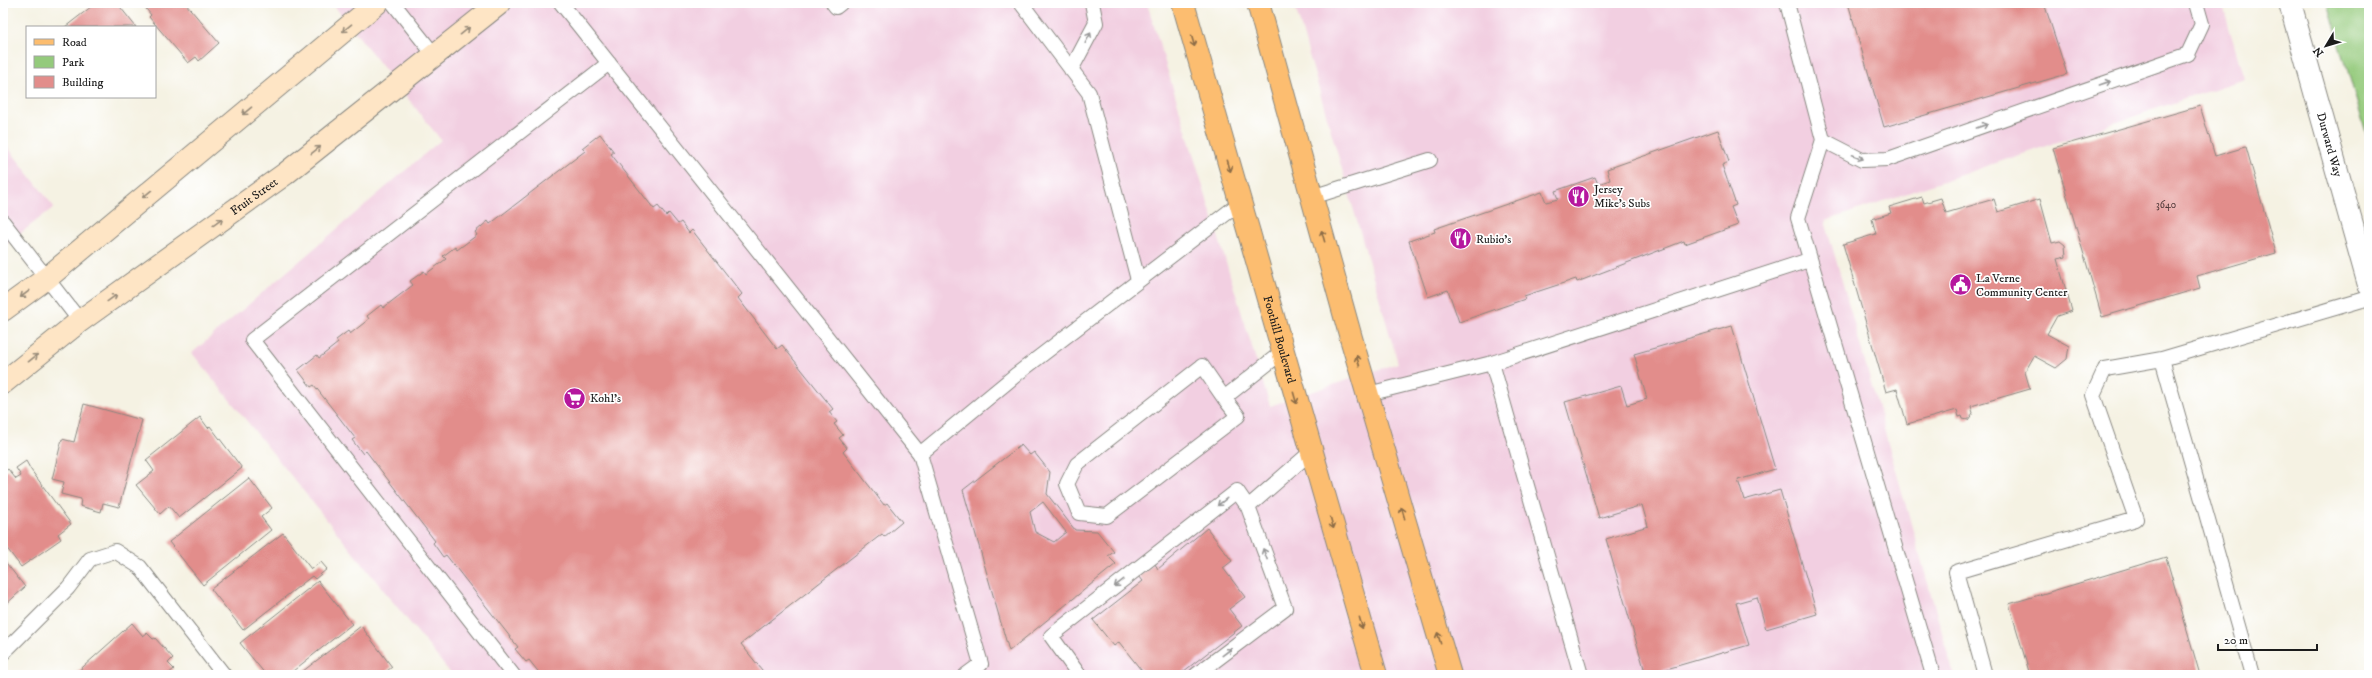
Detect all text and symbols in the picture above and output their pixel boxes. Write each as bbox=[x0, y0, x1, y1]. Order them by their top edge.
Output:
one-way arrow bbox=[342, 23, 353, 32]
legend bbox=[26, 26, 156, 98]
north arrow bbox=[2306, 26, 2346, 66]
one-way arrow bbox=[460, 27, 470, 36]
one-way arrow bbox=[1085, 32, 1092, 44]
one-way arrow bbox=[1190, 34, 1198, 47]
text: Road bbox=[62, 35, 87, 50]
text: N bbox=[2311, 44, 2327, 59]
text: Park bbox=[62, 55, 84, 70]
text: Building bbox=[62, 75, 103, 90]
one-way arrow bbox=[2098, 78, 2110, 86]
one-way arrow bbox=[242, 106, 253, 115]
street label: Durward Way bbox=[2314, 111, 2346, 179]
one-way arrow bbox=[1976, 121, 1988, 129]
one-way arrow bbox=[311, 145, 322, 154]
one-way arrow bbox=[1852, 154, 1864, 162]
one-way arrow bbox=[1226, 159, 1233, 172]
street label: Fruit Street bbox=[227, 174, 281, 218]
place label: Jersey Mike's Subs bbox=[1593, 182, 1650, 211]
restaurant icon: Jersey Mike's Subs bbox=[1566, 183, 1592, 209]
one-way arrow bbox=[142, 190, 153, 198]
house number: 3640 bbox=[2156, 199, 2176, 211]
one-way arrow bbox=[212, 218, 223, 226]
restaurant icon: Rubio's bbox=[1448, 226, 1474, 252]
one-way arrow bbox=[1319, 230, 1326, 243]
place label: Rubio's bbox=[1476, 232, 1511, 247]
place label: La Verne Community Center bbox=[1976, 271, 2068, 300]
public building icon: La Verne Community Center bbox=[1947, 272, 1973, 298]
one-way arrow bbox=[19, 290, 30, 298]
one-way arrow bbox=[106, 294, 117, 302]
street label: Foothill Boulevard bbox=[1260, 294, 1299, 385]
one-way arrow bbox=[28, 354, 39, 363]
one-way arrow bbox=[1354, 355, 1361, 368]
supermarket icon: Kohl's bbox=[561, 385, 587, 411]
place label: Kohl's bbox=[590, 391, 621, 406]
one-way arrow bbox=[1292, 392, 1299, 405]
one-way arrow bbox=[1216, 498, 1227, 507]
one-way arrow bbox=[1399, 506, 1406, 519]
one-way arrow bbox=[1329, 516, 1336, 529]
one-way arrow bbox=[1261, 549, 1269, 561]
one-way arrow bbox=[1114, 578, 1125, 587]
one-way arrow bbox=[1358, 616, 1365, 629]
scale bar bbox=[2218, 626, 2317, 652]
one-way arrow bbox=[1435, 631, 1442, 644]
text: 20 m bbox=[2224, 633, 2248, 648]
one-way arrow bbox=[1222, 647, 1233, 656]

